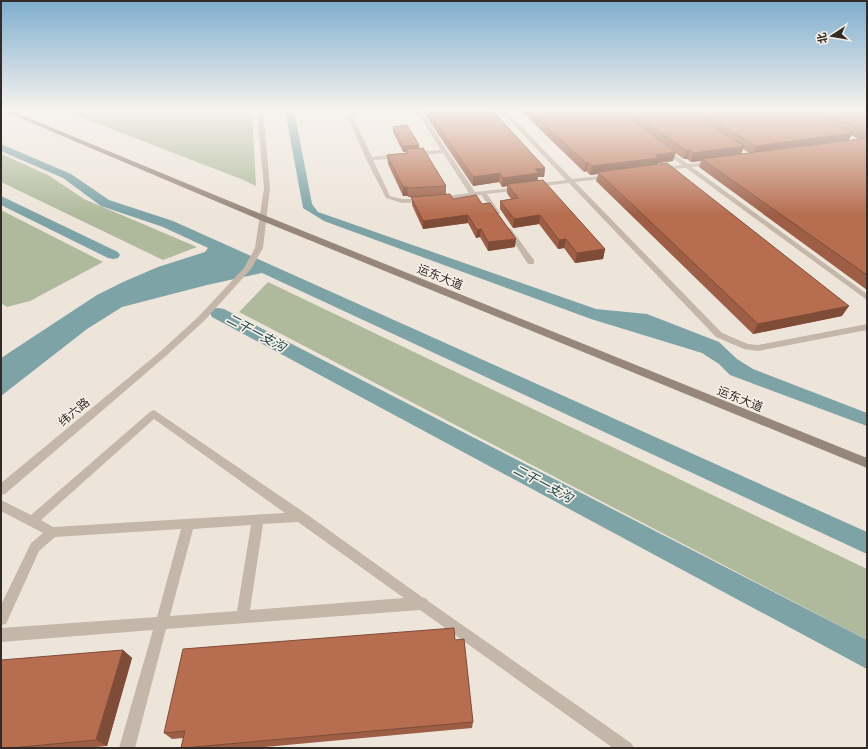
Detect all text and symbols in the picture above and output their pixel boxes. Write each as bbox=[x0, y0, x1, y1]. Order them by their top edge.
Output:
north arrow bbox=[812, 16, 852, 56]
text: 北 bbox=[814, 31, 831, 45]
street label: 运东大道 bbox=[415, 261, 465, 293]
water label: 二干一支沟 bbox=[223, 310, 291, 357]
street label: 运东大道 bbox=[715, 383, 765, 415]
street label: 纬六路 bbox=[55, 394, 93, 430]
water label: 二干一支沟 bbox=[510, 461, 578, 508]

